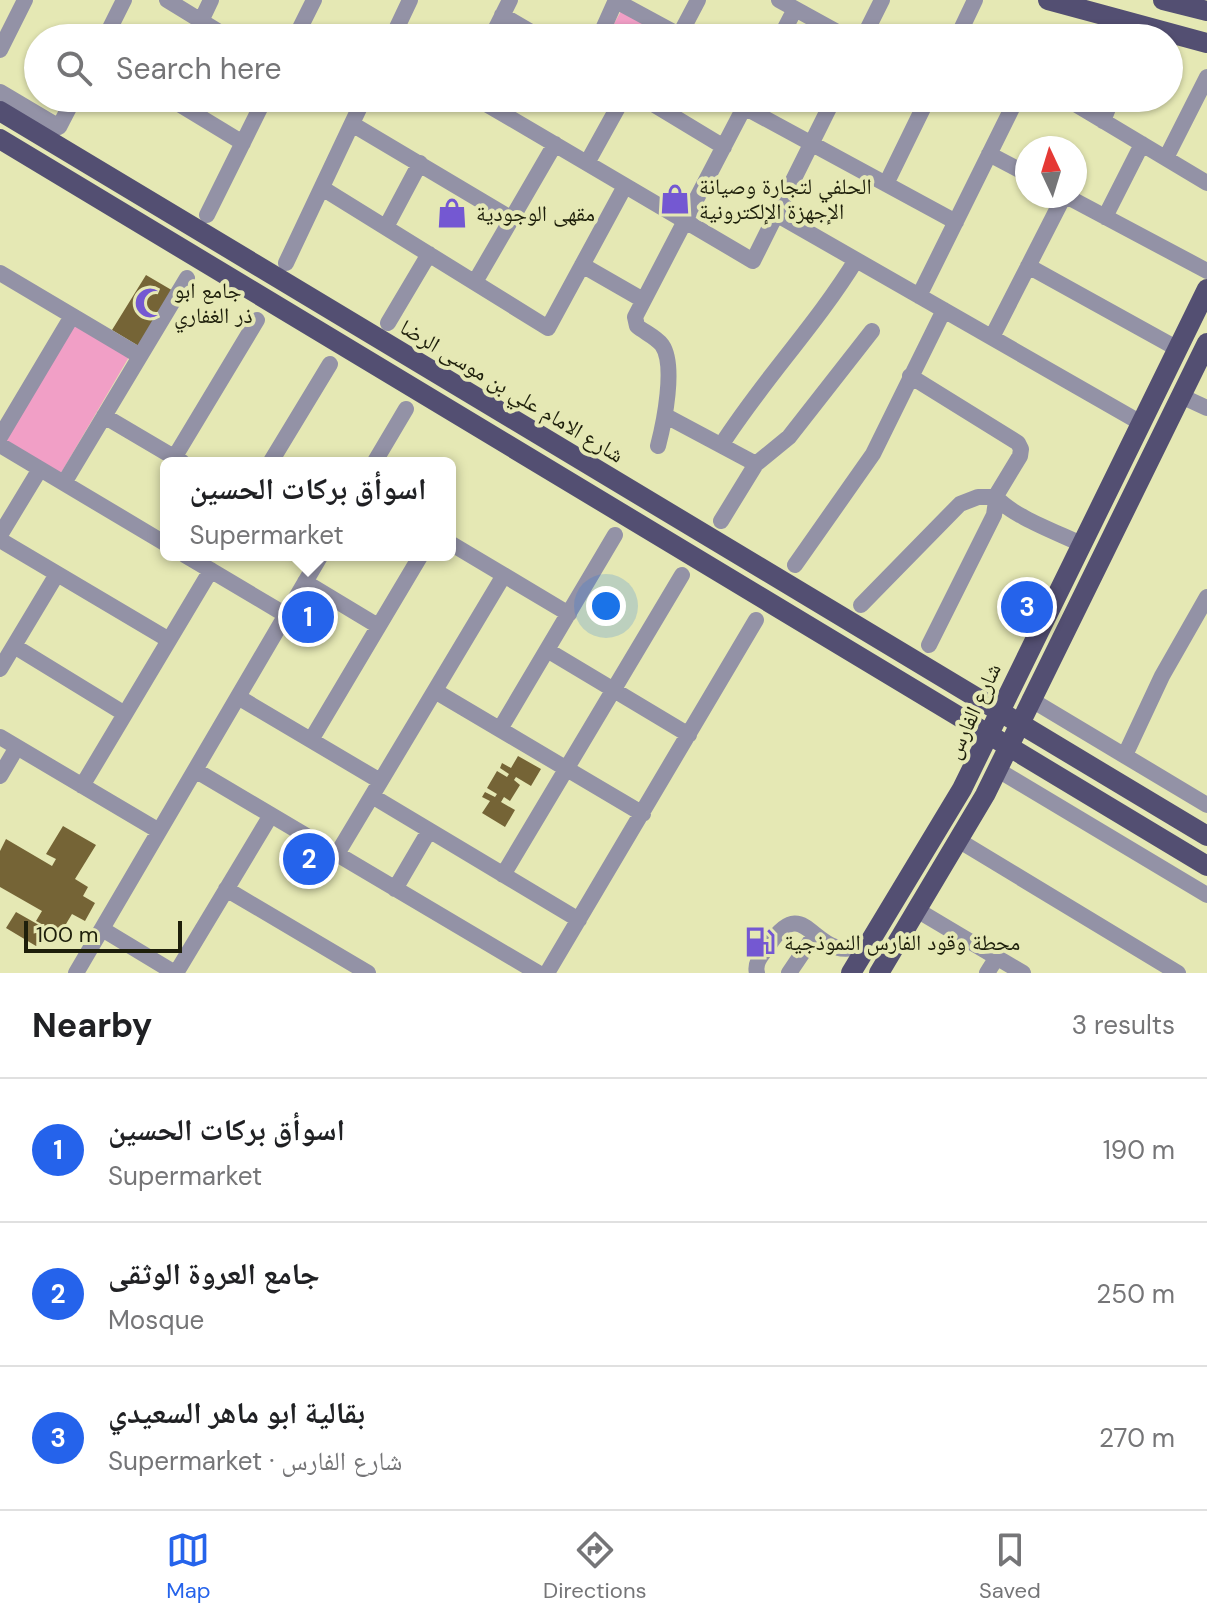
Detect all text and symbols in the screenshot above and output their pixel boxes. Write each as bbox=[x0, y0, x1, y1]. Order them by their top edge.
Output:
search box bbox=[24, 24, 1183, 112]
icon: search bbox=[52, 46, 96, 90]
text: Search here bbox=[116, 49, 282, 88]
north arrow bbox=[1015, 136, 1087, 208]
place label: الحلفي لتجارة وصيانة الإجهزة الإلكترونية bbox=[699, 172, 872, 226]
shop icon: الحلفي لتجارة وصيانة الإجهزة الإلكترونية bbox=[658, 182, 692, 216]
shop icon: مقهى الوجودية bbox=[435, 196, 469, 230]
place label: مقهى الوجودية bbox=[476, 199, 595, 228]
place label: جامع ابو ذر الغفاري bbox=[174, 276, 253, 332]
mosque icon: جامع ابو ذر الغفاري bbox=[133, 286, 167, 320]
street label: شارع الامام علي بن موسى الرضا bbox=[393, 313, 629, 472]
popup bbox=[160, 457, 456, 561]
text: اسوأق بركات الحسين bbox=[190, 469, 426, 508]
text: Supermarket bbox=[190, 518, 344, 552]
pin: 3 bbox=[1001, 577, 1053, 637]
your location bbox=[586, 586, 626, 626]
pin: 1 bbox=[282, 587, 334, 647]
street label: شارع الفارس bbox=[938, 658, 1008, 764]
pin: 2 bbox=[283, 829, 335, 889]
scale bar bbox=[24, 917, 182, 953]
text: 100 m bbox=[36, 920, 98, 949]
fuel station icon: محطة وقود الفارس النموذجية bbox=[743, 925, 777, 959]
place label: محطة وقود الفارس النموذجية bbox=[784, 928, 1020, 957]
text: Nearby bbox=[32, 1003, 152, 1048]
text: 3 results bbox=[1072, 1008, 1175, 1042]
text: اسوأق بركات الحسين bbox=[108, 1110, 345, 1149]
text: 1 bbox=[53, 1133, 63, 1167]
text: 190 m bbox=[1103, 1133, 1175, 1167]
text: Supermarket bbox=[108, 1159, 262, 1193]
text: جامع العروة الوثقى bbox=[108, 1254, 320, 1293]
text: 2 bbox=[50, 1277, 66, 1311]
text: 250 m bbox=[1096, 1277, 1175, 1311]
text: Mosque bbox=[108, 1303, 204, 1337]
text: بقالية ابو ماهر السعيدي bbox=[108, 1393, 365, 1432]
text: 3 bbox=[50, 1421, 66, 1455]
text: 270 m bbox=[1099, 1421, 1175, 1455]
text: Supermarket · شارع الفارس bbox=[108, 1444, 402, 1478]
tab: Map bbox=[166, 1528, 211, 1605]
tab: Directions bbox=[543, 1528, 647, 1605]
tab: Saved bbox=[979, 1528, 1041, 1605]

